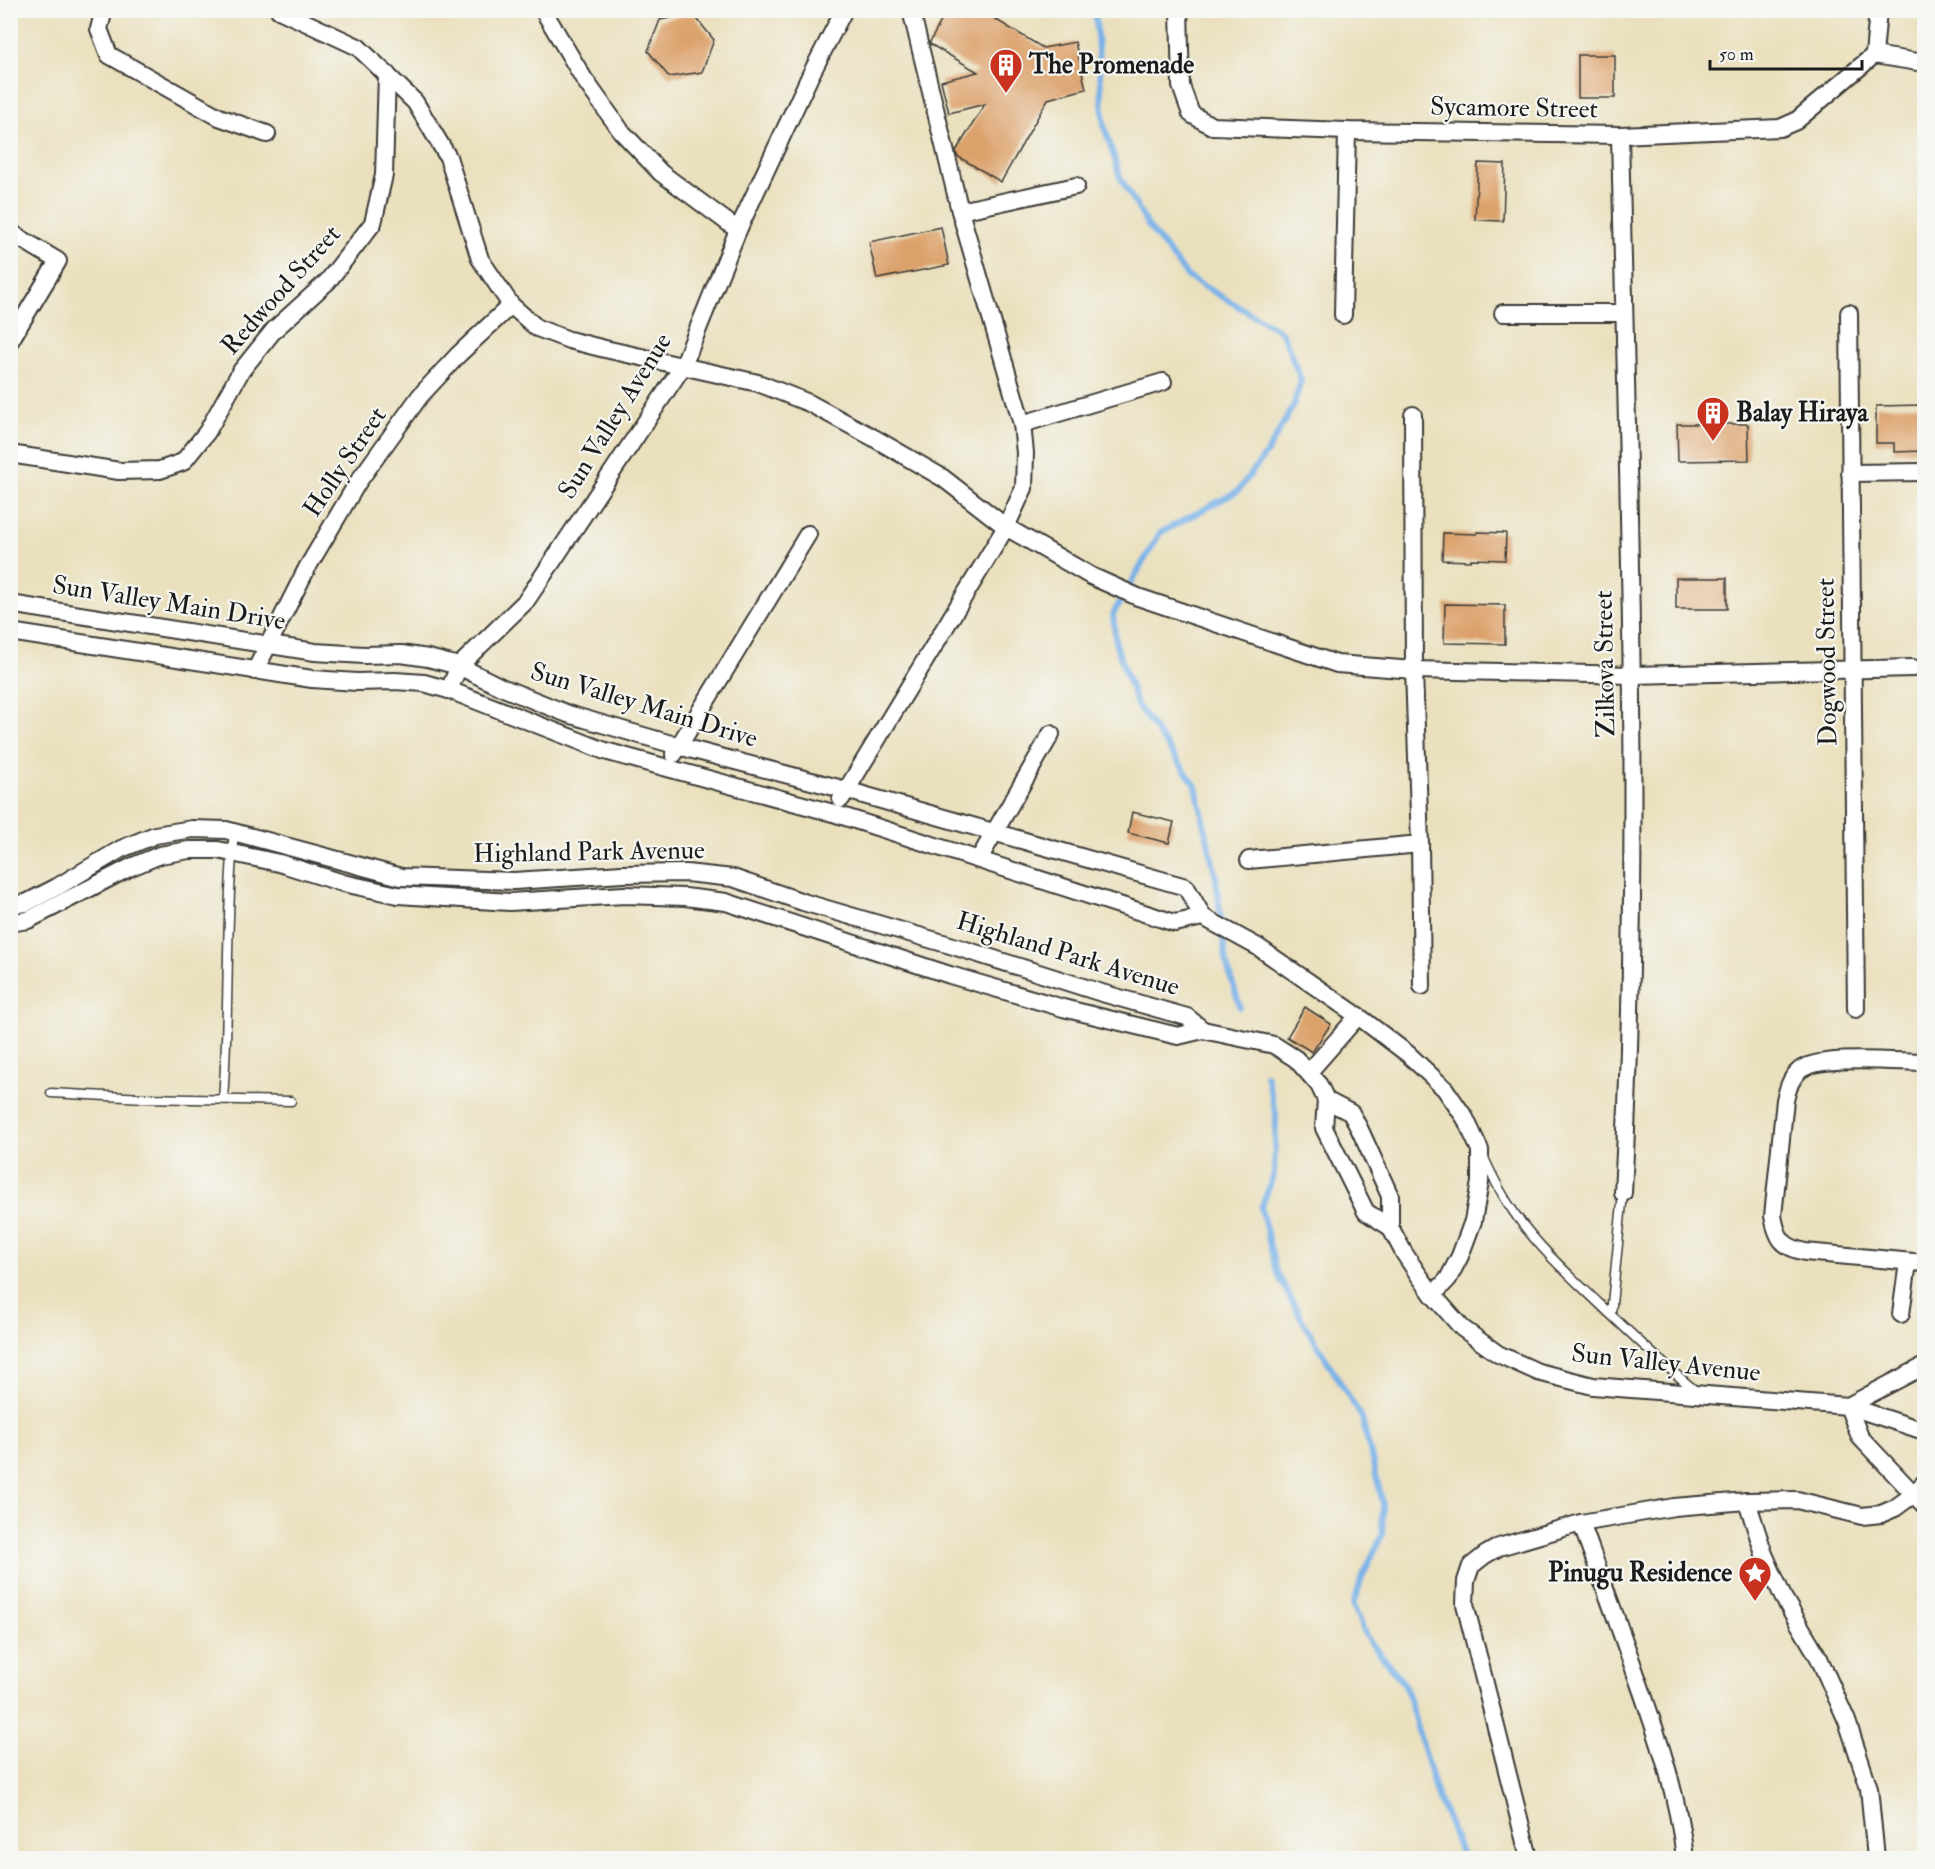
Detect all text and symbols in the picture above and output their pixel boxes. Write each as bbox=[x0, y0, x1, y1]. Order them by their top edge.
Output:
scale bar bbox=[1710, 33, 1862, 71]
text: 50 m bbox=[1719, 43, 1754, 66]
building icon: The Promenade bbox=[988, 47, 1024, 94]
place label: The Promenade bbox=[1028, 49, 1194, 81]
street label: Sycamore Street bbox=[1430, 91, 1598, 125]
street label: Redwood Street bbox=[214, 218, 348, 362]
street label: Sun Valley Avenue bbox=[551, 327, 679, 505]
building icon: Balay Hiraya bbox=[1695, 395, 1731, 442]
place label: Balay Hiraya bbox=[1736, 397, 1869, 430]
street label: Holly Street bbox=[296, 401, 394, 523]
street label: Sun Valley Main Drive bbox=[50, 569, 288, 637]
street label: Dogwood Street bbox=[1810, 578, 1844, 746]
street label: Zilkova Street bbox=[1588, 590, 1622, 738]
street label: Sun Valley Main Drive bbox=[527, 655, 761, 755]
street label: Highland Park Avenue bbox=[473, 834, 705, 870]
street label: Highland Park Avenue bbox=[953, 905, 1184, 1003]
street label: Sun Valley Avenue bbox=[1570, 1337, 1762, 1389]
place icon: Pinugu Residence bbox=[1737, 1555, 1773, 1602]
place label: Pinugu Residence bbox=[1548, 1557, 1732, 1590]

